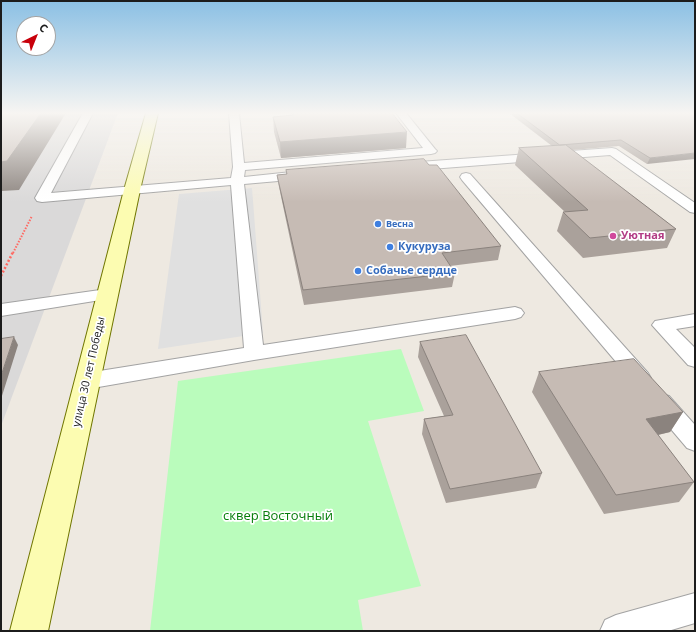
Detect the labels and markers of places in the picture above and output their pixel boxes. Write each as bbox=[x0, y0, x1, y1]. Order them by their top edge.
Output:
marker: Весна bbox=[373, 219, 383, 229]
place label: Весна bbox=[386, 219, 413, 229]
place label: Уютная bbox=[621, 229, 664, 243]
marker: Уютная bbox=[608, 231, 618, 241]
place label: Кукуруза bbox=[398, 240, 451, 254]
marker: Кукуруза bbox=[385, 242, 395, 252]
place label: Собачье сердце bbox=[366, 264, 457, 278]
marker: Собачье сердце bbox=[353, 266, 363, 276]

